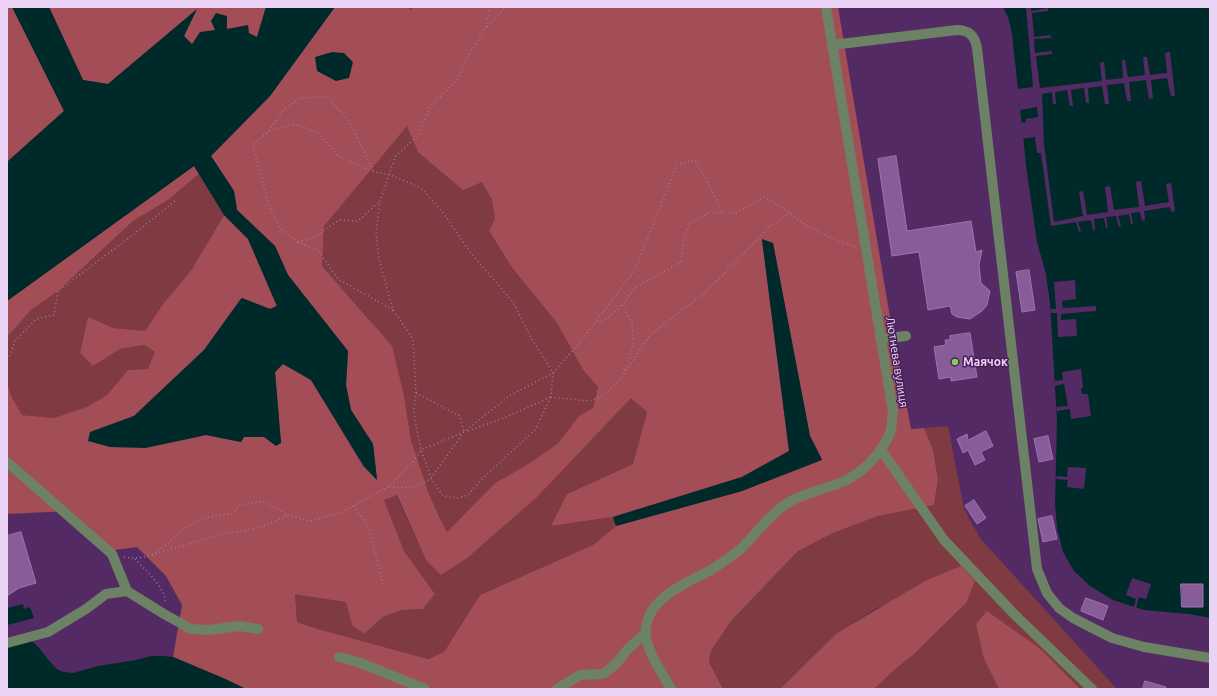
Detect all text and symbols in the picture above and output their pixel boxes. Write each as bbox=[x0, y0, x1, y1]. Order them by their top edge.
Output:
street label: Лютнева вулиця bbox=[883, 315, 911, 409]
place label: Маячок bbox=[963, 355, 1008, 369]
marker: Маячок bbox=[950, 357, 960, 367]

